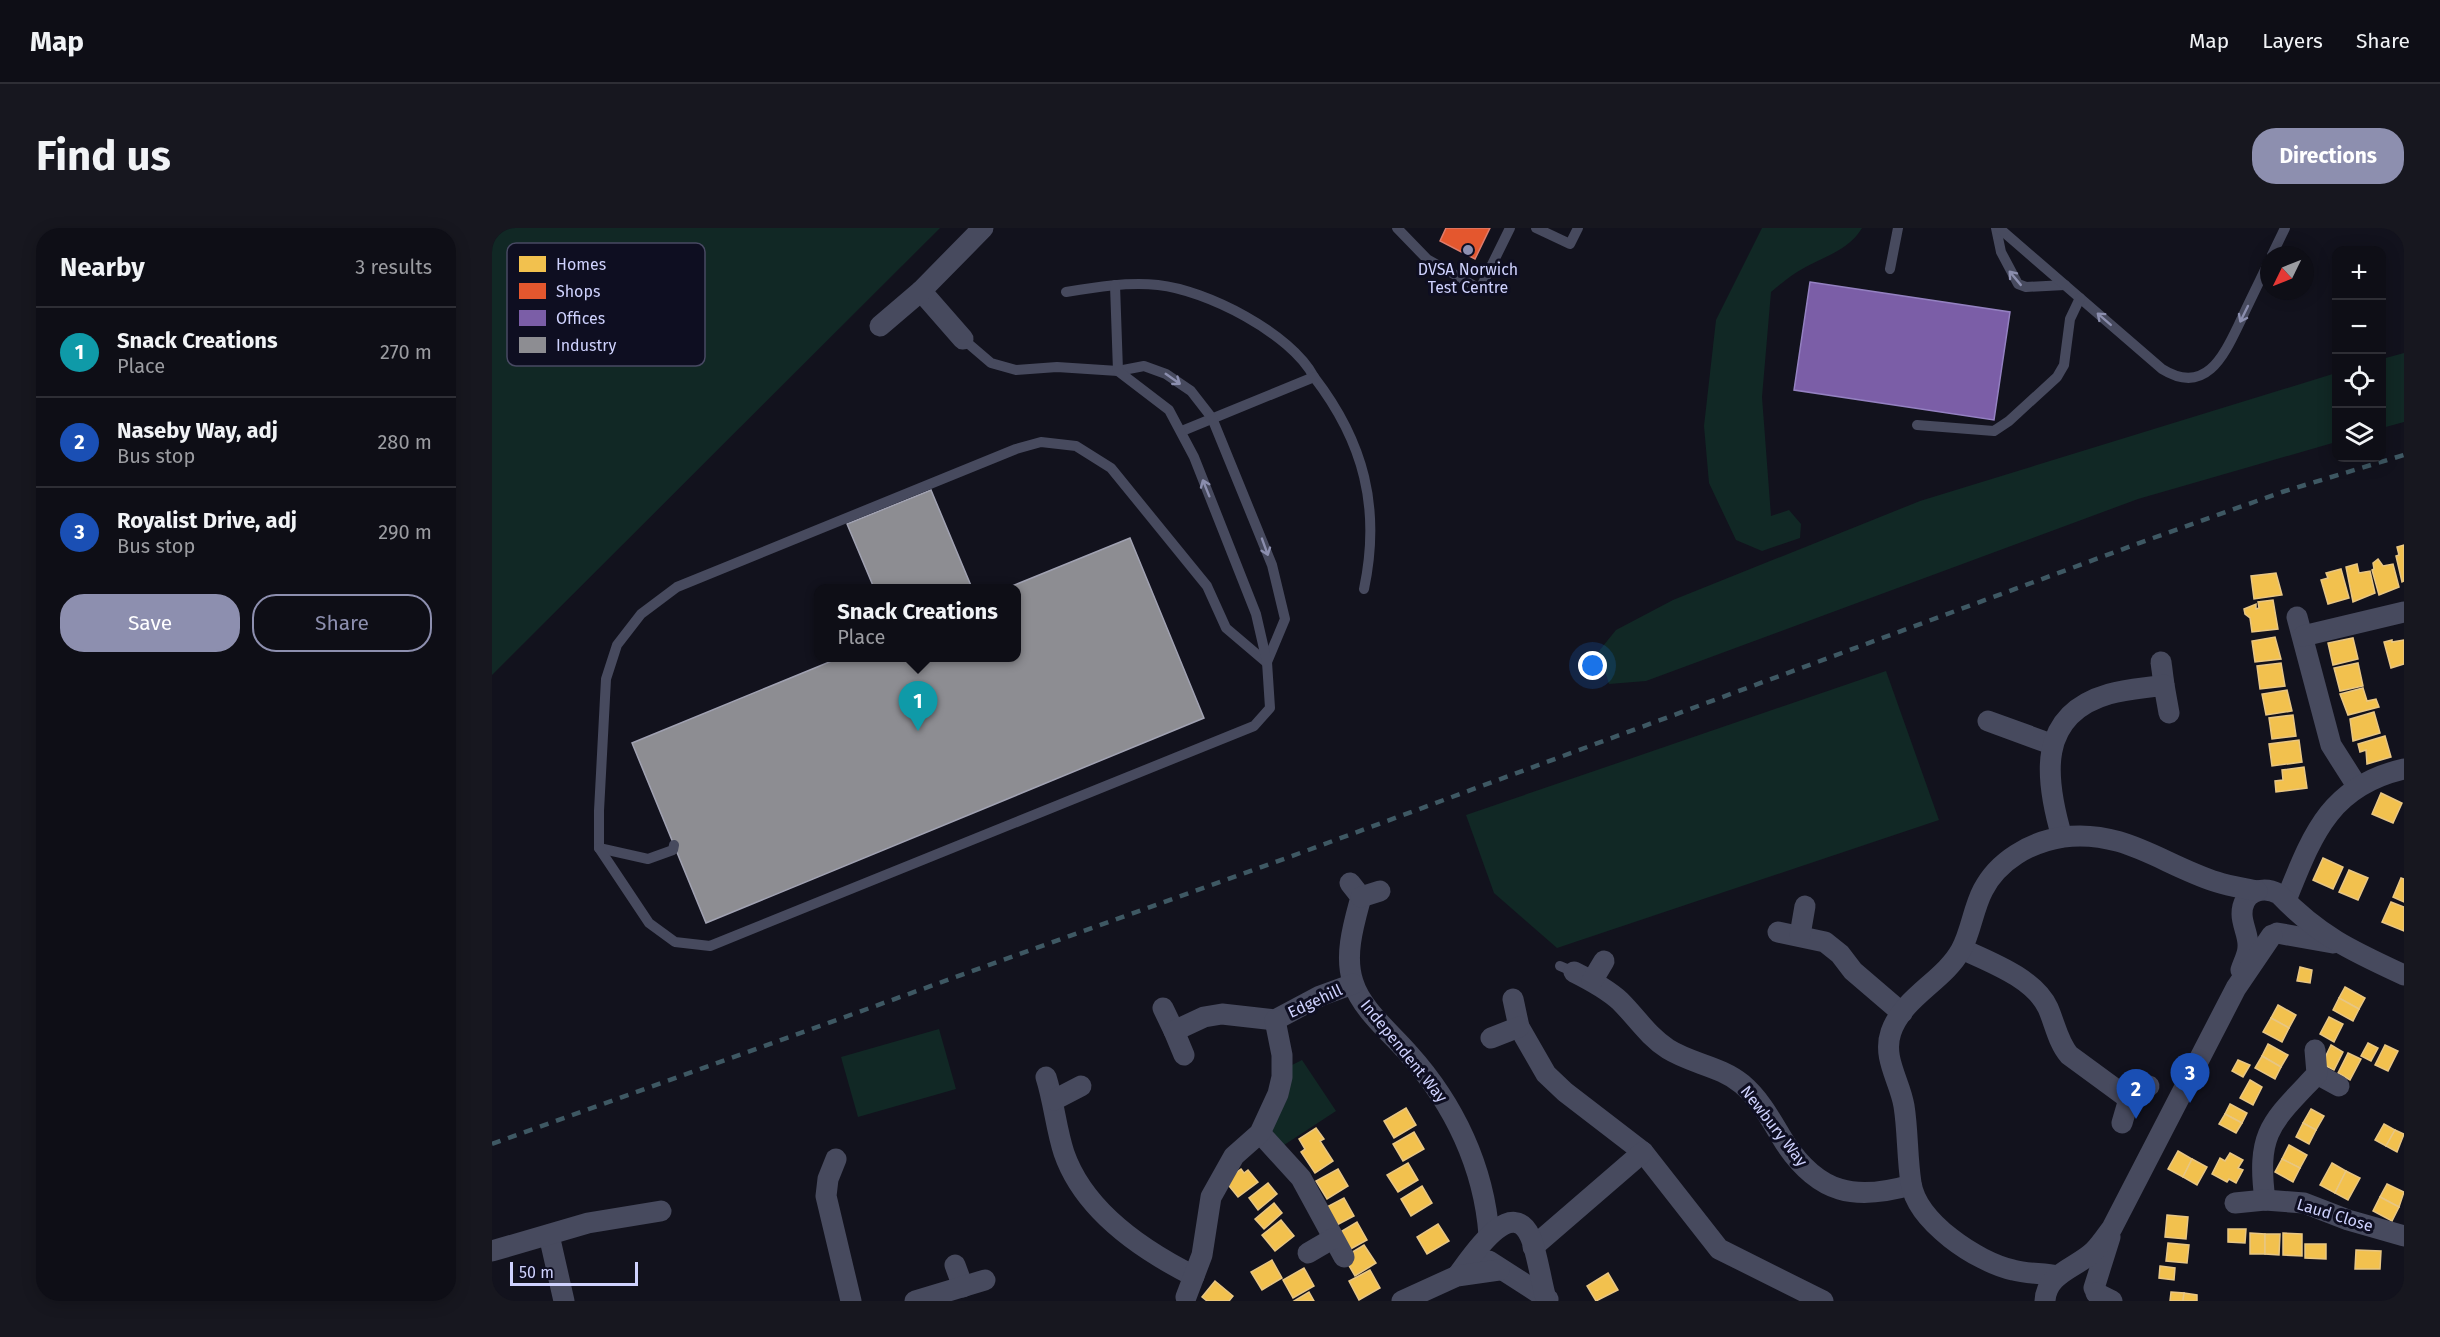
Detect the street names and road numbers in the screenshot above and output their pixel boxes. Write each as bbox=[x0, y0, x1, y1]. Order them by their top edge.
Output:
street label: Edgehill bbox=[1285, 980, 1346, 1022]
street label: Independent Way bbox=[1357, 996, 1451, 1106]
street label: Newbury Way bbox=[1737, 1082, 1812, 1170]
street label: Laud Close bbox=[2295, 1194, 2375, 1236]

